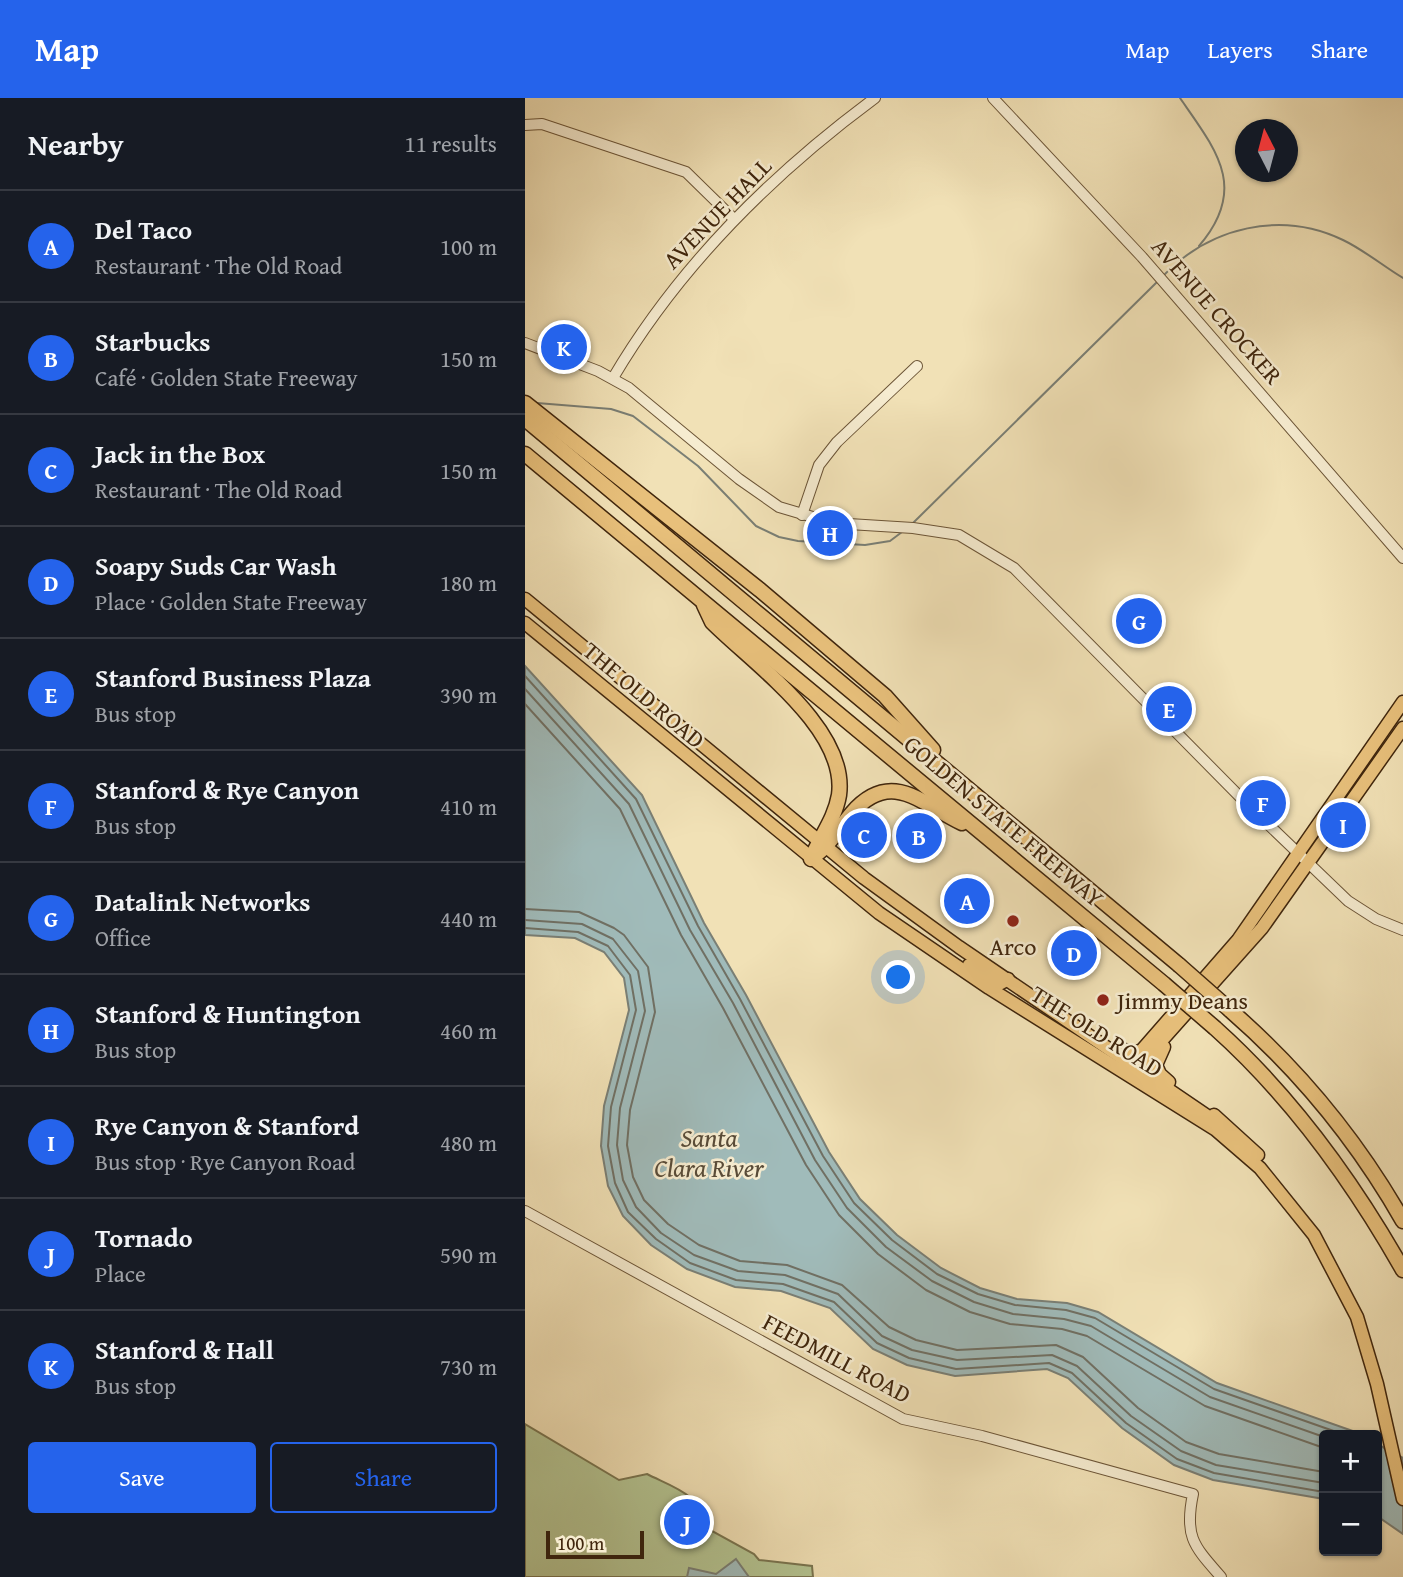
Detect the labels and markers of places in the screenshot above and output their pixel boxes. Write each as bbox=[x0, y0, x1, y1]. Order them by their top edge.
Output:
pin: K bbox=[541, 321, 587, 373]
pin: H bbox=[807, 507, 853, 559]
pin: G bbox=[1116, 595, 1162, 647]
pin: E bbox=[1146, 683, 1192, 735]
pin: F bbox=[1240, 777, 1286, 829]
pin: I bbox=[1320, 799, 1366, 851]
pin: C bbox=[841, 809, 887, 861]
pin: B bbox=[896, 810, 942, 862]
pin: A bbox=[944, 875, 990, 927]
marker: Arco bbox=[1005, 913, 1021, 929]
pin: D bbox=[1051, 927, 1097, 979]
place label: Arco bbox=[990, 929, 1036, 964]
place label: Jimmy Deans bbox=[1114, 983, 1248, 1018]
marker: Jimmy Deans bbox=[1095, 992, 1111, 1008]
pin: J bbox=[664, 1496, 710, 1548]

